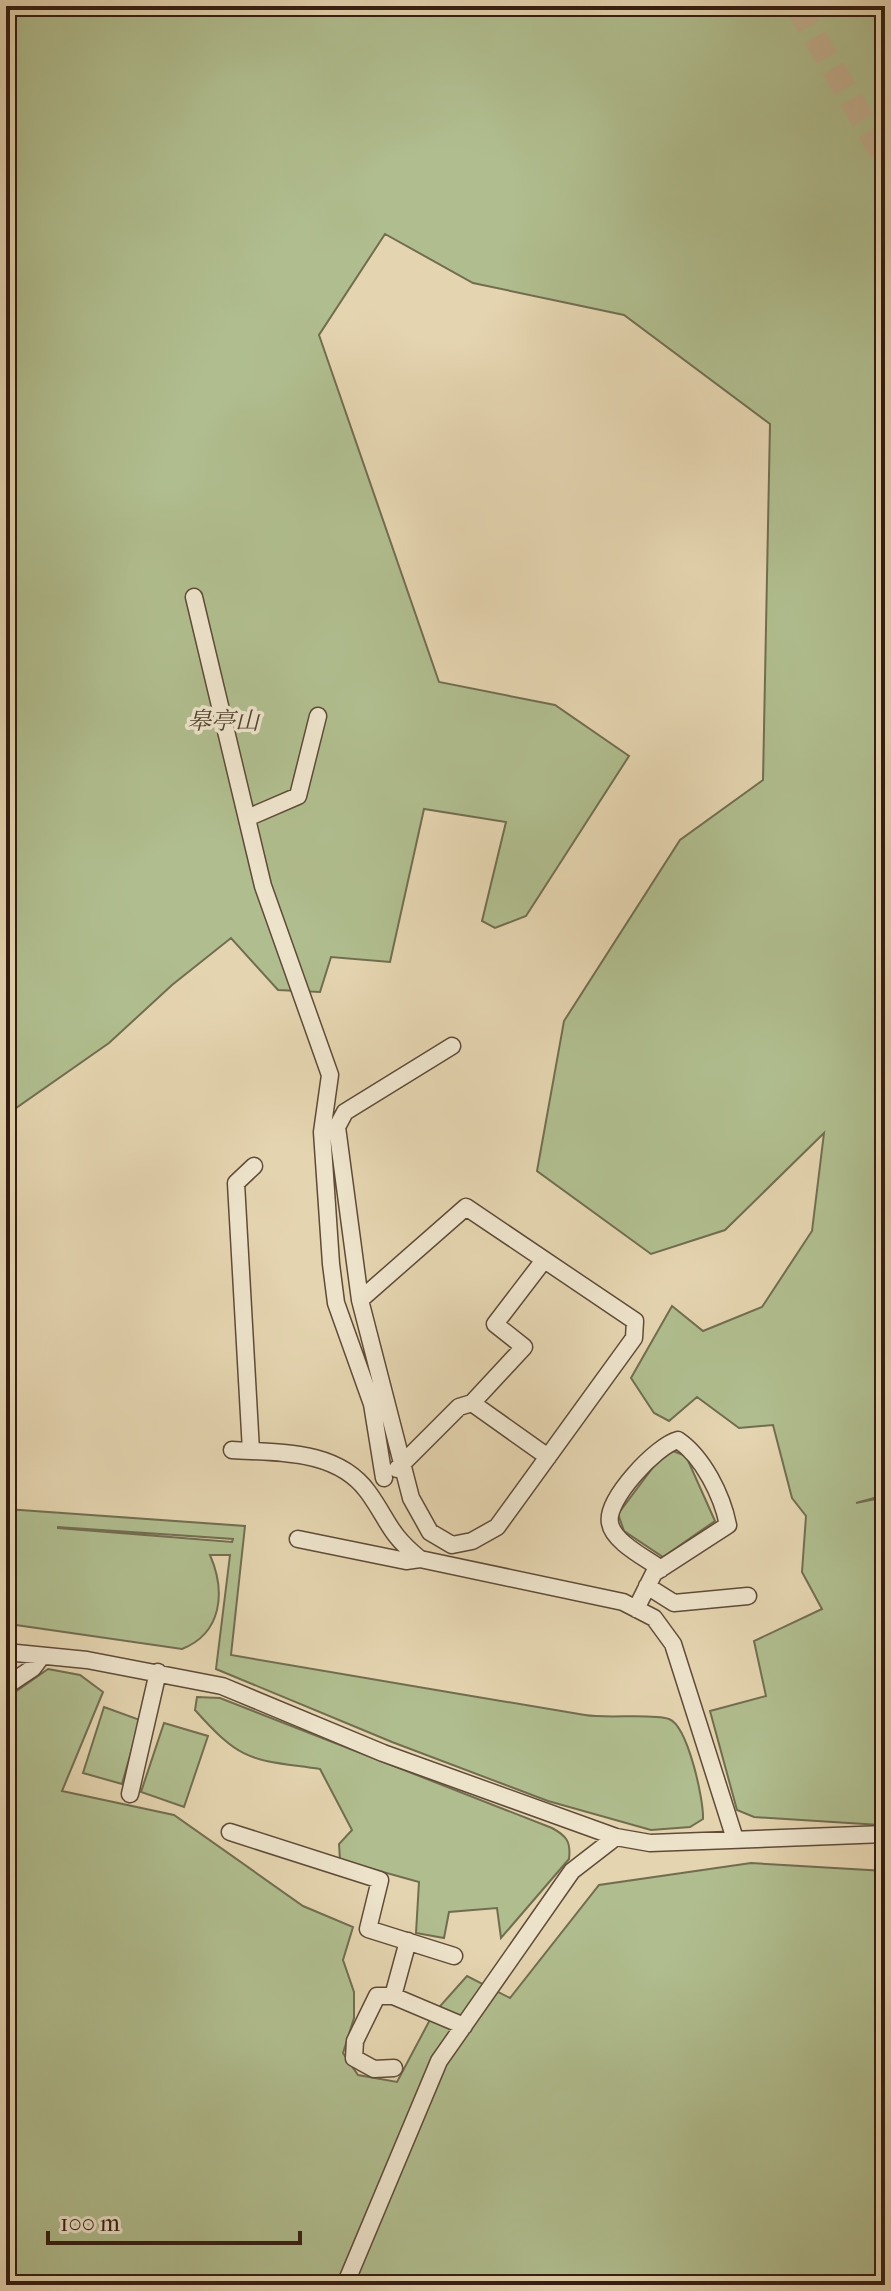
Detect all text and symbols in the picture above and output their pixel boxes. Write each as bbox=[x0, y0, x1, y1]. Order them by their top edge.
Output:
park label: 皋亭山 bbox=[187, 707, 261, 735]
scale bar bbox=[48, 2195, 300, 2245]
text: 100 m bbox=[60, 2209, 120, 2237]

